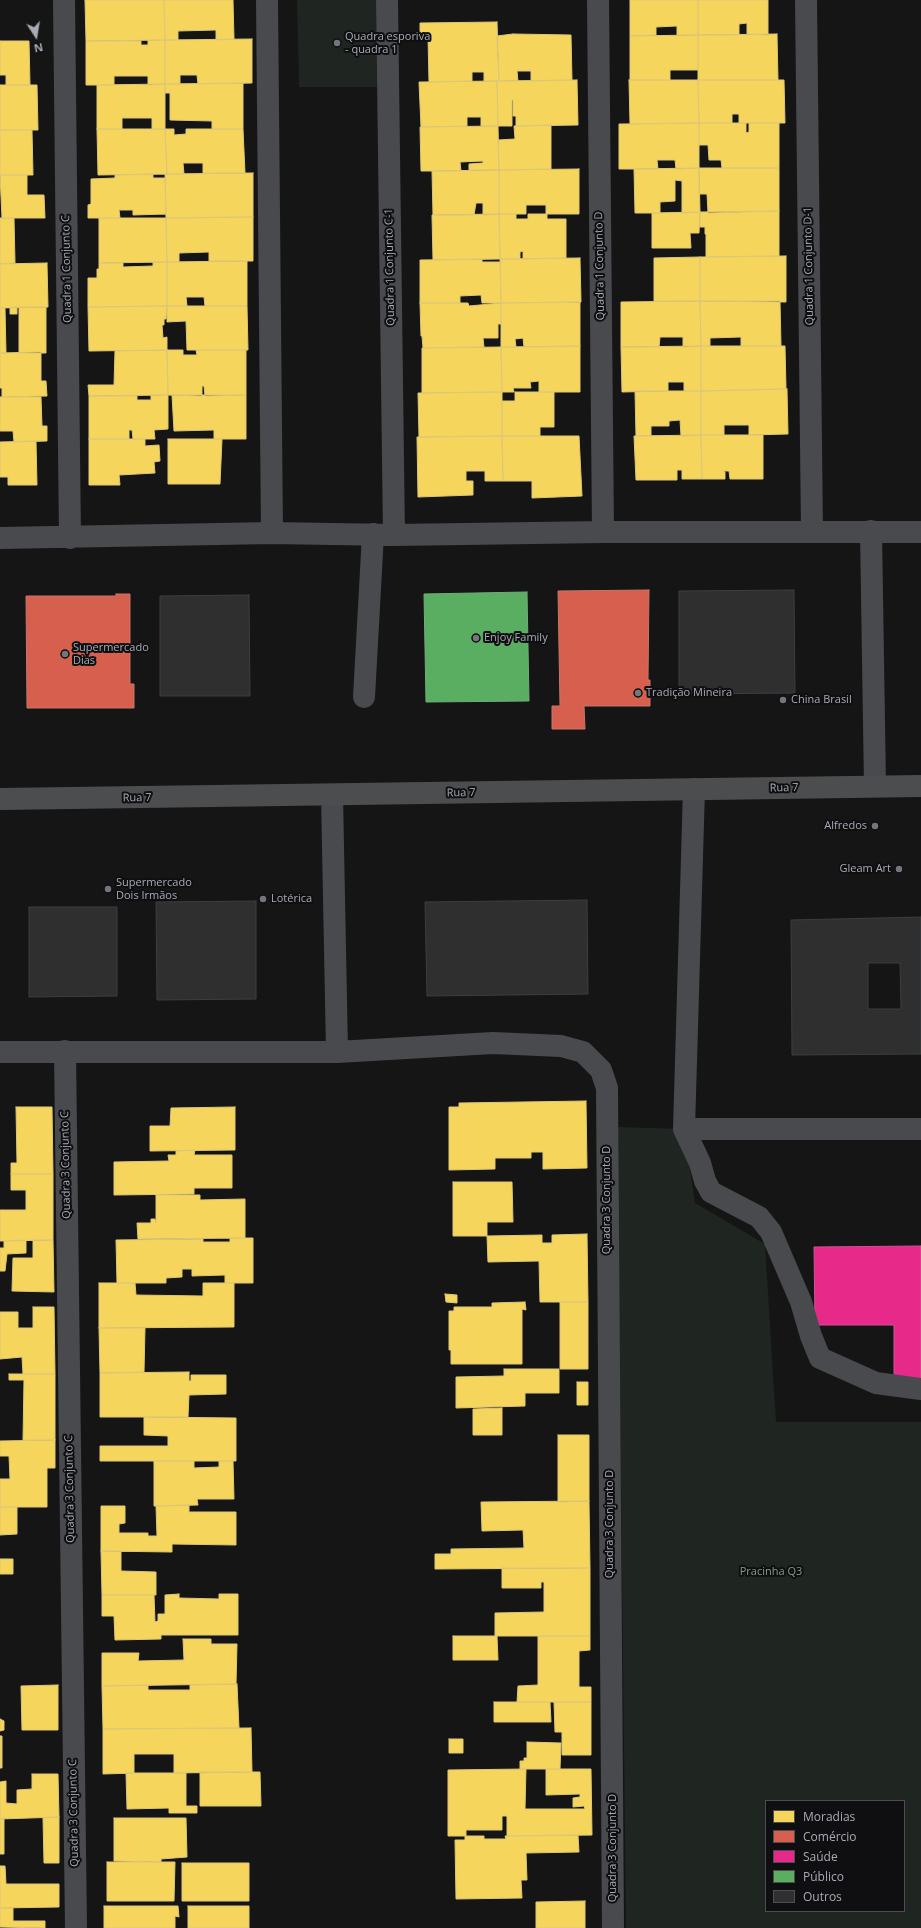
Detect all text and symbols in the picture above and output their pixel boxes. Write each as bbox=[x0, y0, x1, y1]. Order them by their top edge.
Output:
north arrow bbox=[16, 16, 56, 56]
place label: Quadra esporiva - quadra 1 bbox=[345, 30, 430, 56]
marker: Quadra esporiva - quadra 1 bbox=[332, 38, 342, 48]
text: N bbox=[33, 40, 45, 56]
street label: Quadra 1 Conjunto D-1 bbox=[801, 207, 817, 325]
street label: Quadra 1 Conjunto C-1 bbox=[382, 208, 398, 326]
street label: Quadra 1 Conjunto D bbox=[592, 212, 608, 320]
street label: Quadra 1 Conjunto C bbox=[59, 215, 75, 323]
place label: Enjoy Family bbox=[484, 631, 548, 645]
marker: Enjoy Family bbox=[471, 633, 481, 643]
place label: Supermercado Dias bbox=[73, 641, 149, 667]
marker: Supermercado Dias bbox=[60, 649, 70, 659]
place label: Tradição Mineira bbox=[646, 686, 732, 700]
marker: Tradição Mineira bbox=[633, 688, 643, 698]
place label: China Brasil bbox=[791, 693, 852, 707]
marker: China Brasil bbox=[778, 695, 788, 705]
street label: Rua 7 bbox=[769, 781, 799, 795]
street label: Rua 7 bbox=[446, 786, 476, 800]
street label: Rua 7 bbox=[122, 791, 152, 805]
place label: Alfredos bbox=[824, 819, 867, 833]
marker: Alfredos bbox=[870, 821, 880, 831]
place label: Gleam Art bbox=[840, 862, 891, 876]
marker: Gleam Art bbox=[894, 864, 904, 874]
place label: Supermercado Dois Irmãos bbox=[116, 876, 192, 902]
marker: Supermercado Dois Irmãos bbox=[103, 884, 113, 894]
place label: Lotérica bbox=[271, 892, 312, 906]
marker: Lotérica bbox=[258, 894, 268, 904]
street label: Quadra 3 Conjunto C bbox=[58, 1111, 74, 1219]
street label: Quadra 3 Conjunto D bbox=[600, 1146, 614, 1254]
street label: Quadra 3 Conjunto C bbox=[62, 1435, 78, 1543]
street label: Quadra 3 Conjunto D bbox=[603, 1470, 617, 1578]
park label: Pracinha Q3 bbox=[740, 1565, 802, 1579]
street label: Quadra 3 Conjunto C bbox=[66, 1759, 82, 1867]
street label: Quadra 3 Conjunto D bbox=[606, 1794, 620, 1902]
legend bbox=[765, 1800, 905, 1912]
text: Moradias bbox=[803, 1808, 855, 1825]
text: Comércio bbox=[803, 1828, 857, 1845]
text: Saúde bbox=[803, 1848, 838, 1865]
text: Público bbox=[803, 1868, 844, 1885]
text: Outros bbox=[803, 1888, 842, 1905]

